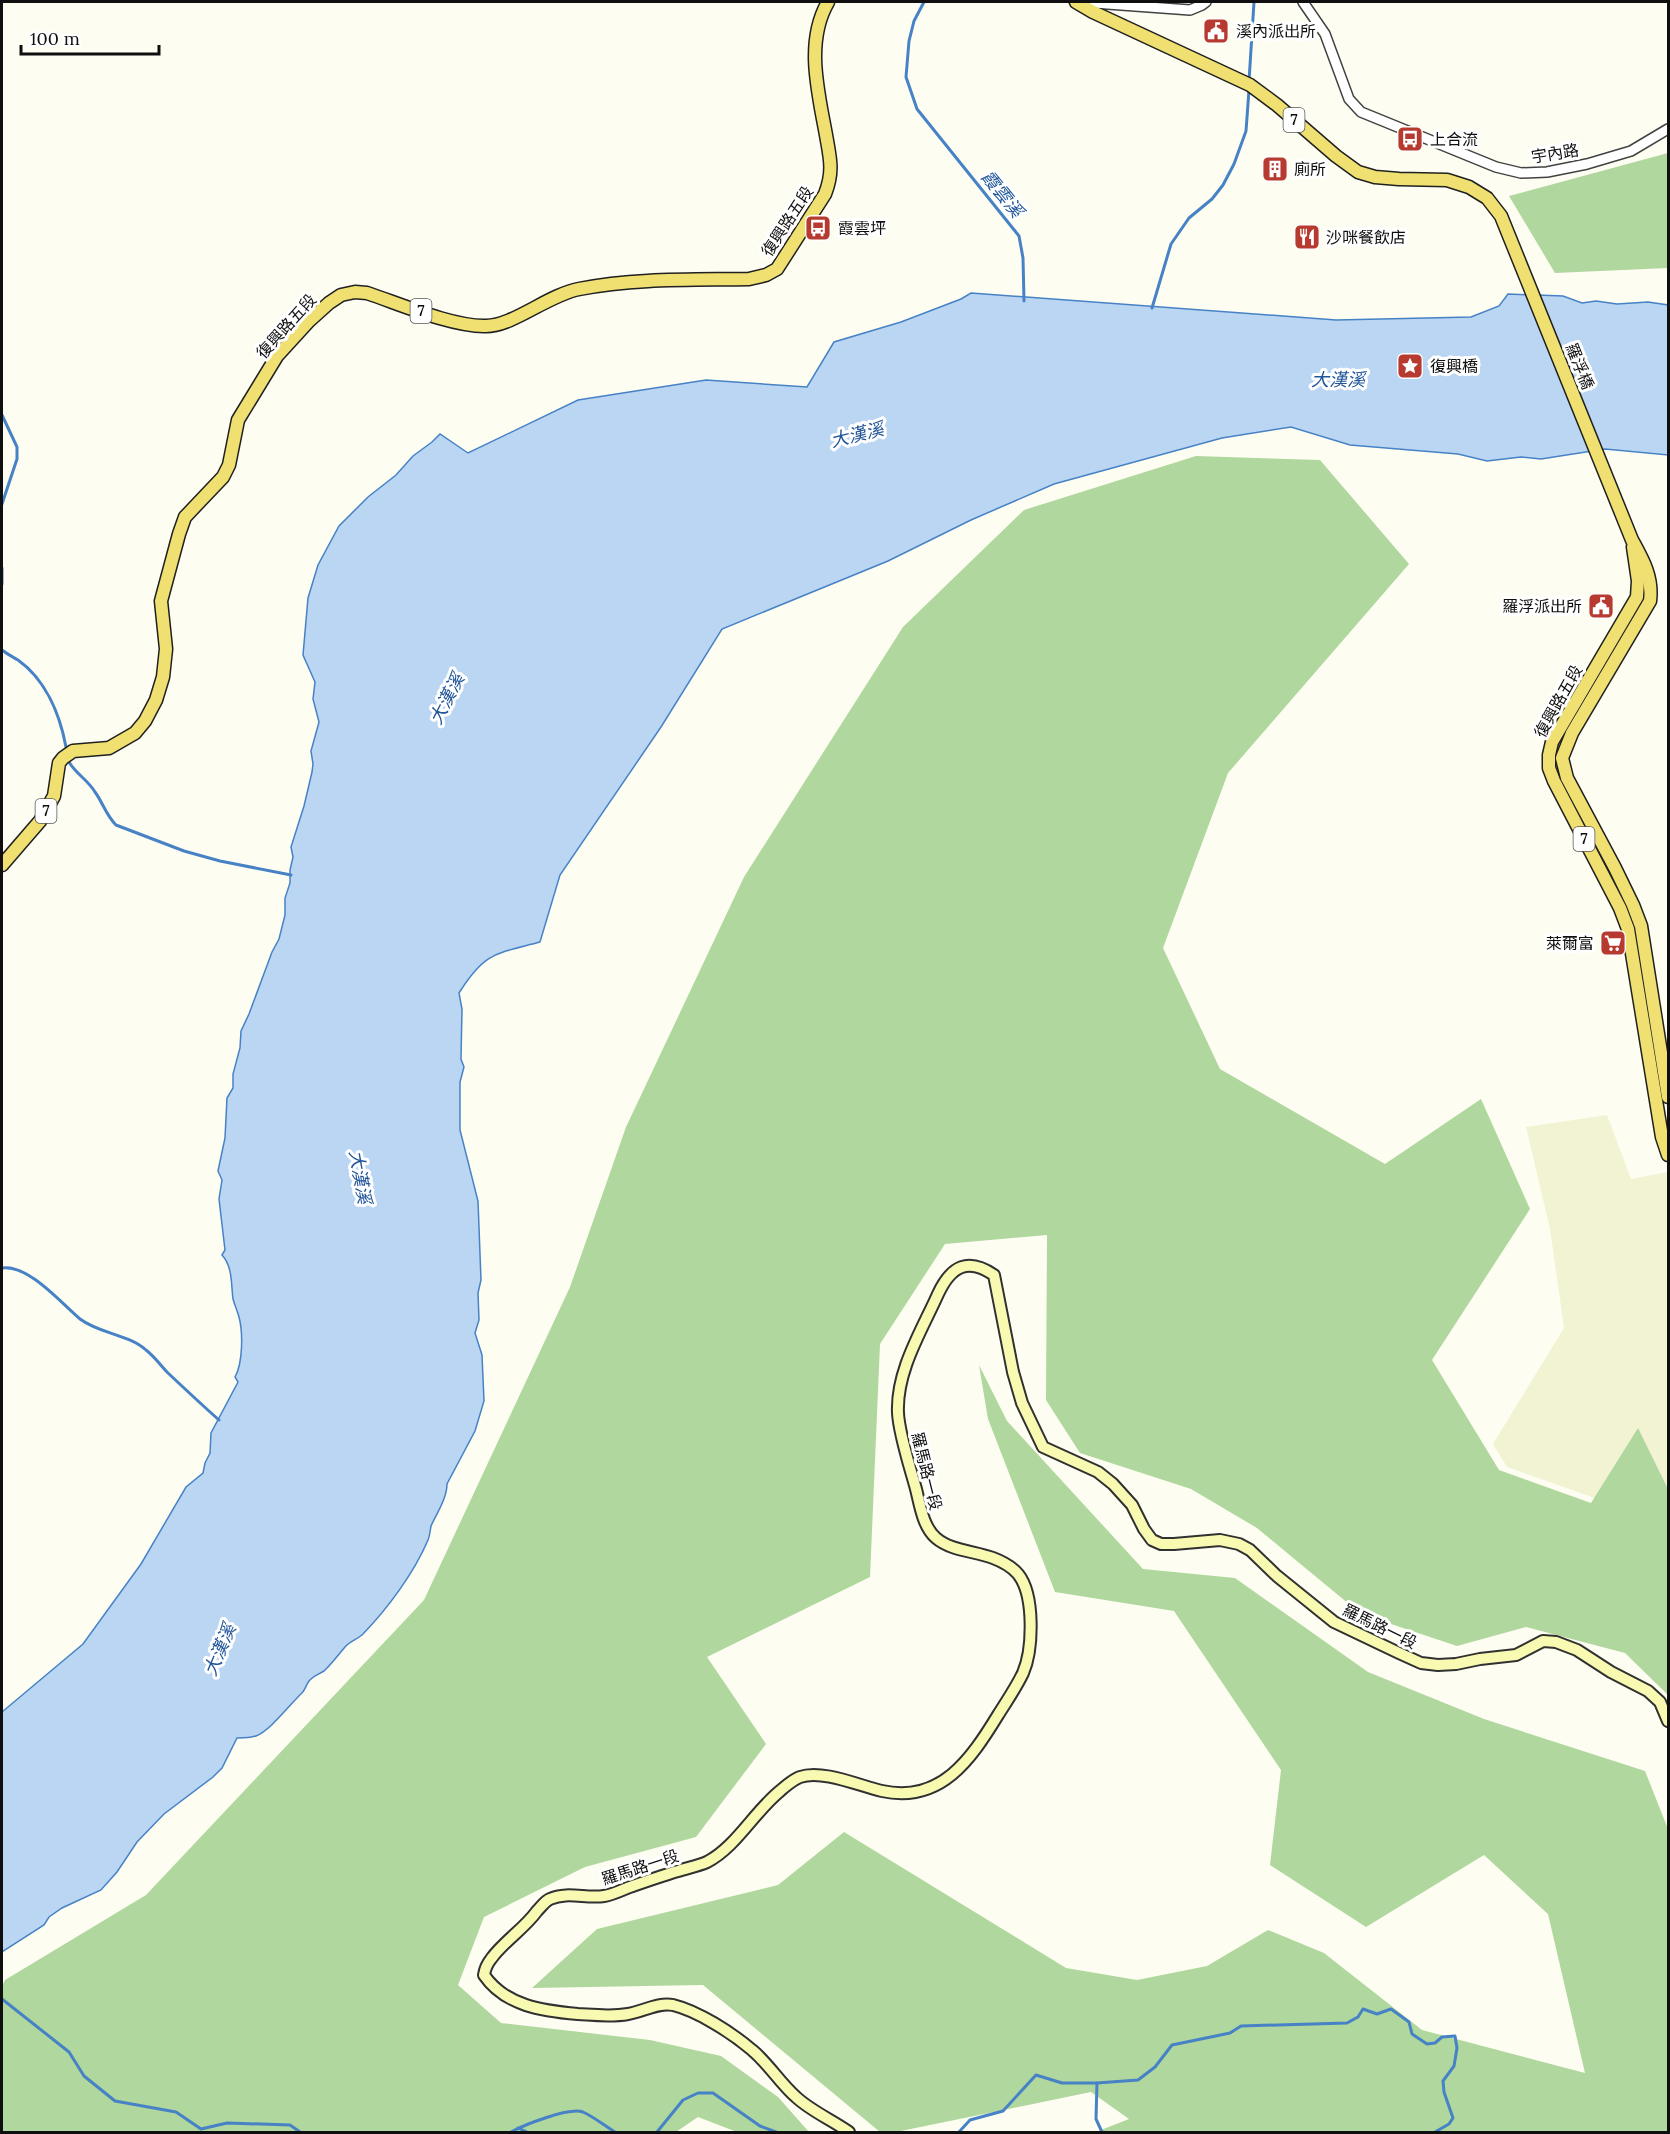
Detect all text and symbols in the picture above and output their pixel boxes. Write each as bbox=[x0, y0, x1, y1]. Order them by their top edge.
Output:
public building icon: 溪內派出所 bbox=[1201, 16, 1231, 46]
scale bar bbox=[21, 18, 159, 56]
place label: 溪內派出所 bbox=[1236, 21, 1316, 41]
text: 100 m bbox=[30, 27, 80, 50]
road number: 7 bbox=[1284, 108, 1304, 132]
bus stop icon: 上合流 bbox=[1395, 124, 1425, 154]
place label: 上合流 bbox=[1430, 129, 1478, 149]
street label: 宇內路 bbox=[1530, 139, 1580, 167]
building icon: 廁所 bbox=[1260, 154, 1290, 184]
place label: 廁所 bbox=[1294, 159, 1326, 179]
water label: 霞雲溪 bbox=[976, 165, 1030, 224]
street label: 復興路五段 bbox=[757, 182, 817, 260]
bus stop icon: 霞雲坪 bbox=[803, 213, 833, 243]
place label: 霞雲坪 bbox=[838, 218, 886, 238]
restaurant icon: 沙咪餐飲店 bbox=[1292, 222, 1322, 252]
place label: 沙咪餐飲店 bbox=[1326, 227, 1406, 247]
street label: 復興路五段 bbox=[252, 290, 320, 362]
road number: 7 bbox=[410, 299, 432, 323]
street label: 羅浮橋 bbox=[1562, 340, 1598, 392]
place icon: 復興橋 bbox=[1395, 351, 1425, 381]
place label: 復興橋 bbox=[1430, 356, 1478, 376]
water label: 大漢溪 bbox=[1311, 368, 1368, 391]
water label: 大漢溪 bbox=[828, 416, 889, 452]
public building icon: 羅浮派出所 bbox=[1586, 591, 1616, 621]
place label: 羅浮派出所 bbox=[1502, 596, 1582, 616]
street label: 復興路五段 bbox=[1530, 661, 1586, 741]
water label: 大漢溪 bbox=[424, 667, 470, 728]
road number: 7 bbox=[36, 799, 57, 823]
road number: 7 bbox=[1574, 827, 1594, 851]
supermarket icon: 萊爾富 bbox=[1598, 928, 1628, 958]
place label: 萊爾富 bbox=[1546, 933, 1594, 953]
water label: 大漢溪 bbox=[344, 1148, 377, 1208]
street label: 羅馬路一段 bbox=[908, 1430, 946, 1512]
street label: 羅馬路一段 bbox=[1340, 1599, 1420, 1653]
water label: 大漢溪 bbox=[198, 1618, 242, 1679]
street label: 羅馬路一段 bbox=[599, 1845, 681, 1889]

